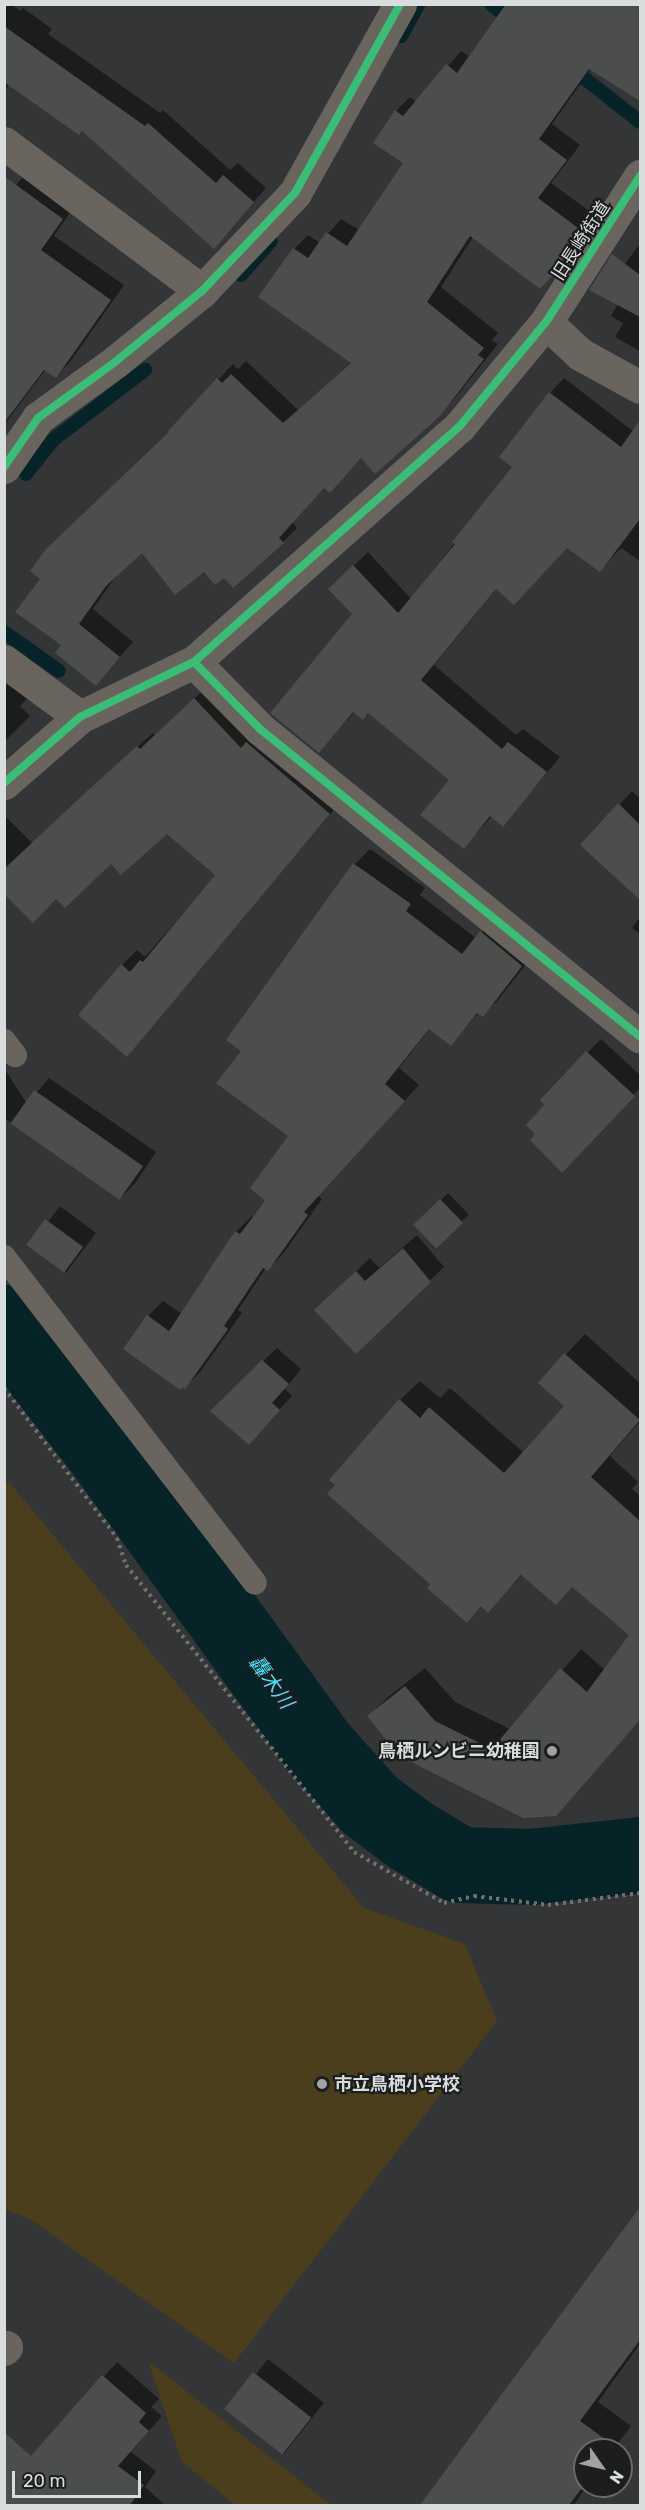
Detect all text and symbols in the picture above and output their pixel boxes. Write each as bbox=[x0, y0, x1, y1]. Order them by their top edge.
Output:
street label: 旧長崎街道 bbox=[547, 197, 615, 285]
water label: 轟木川 bbox=[244, 1651, 298, 1713]
place label: 鳥栖ルンビニ幼稚園 bbox=[378, 1740, 540, 1762]
marker: 鳥栖ルンビニ幼稚園 bbox=[545, 1744, 559, 1758]
place label: 市立鳥栖小学校 bbox=[334, 2073, 460, 2095]
marker: 市立鳥栖小学校 bbox=[315, 2077, 329, 2091]
north arrow bbox=[573, 2438, 633, 2498]
scale bar bbox=[15, 2459, 144, 2497]
text: N bbox=[606, 2467, 628, 2487]
text: 20 m bbox=[23, 2470, 65, 2492]

